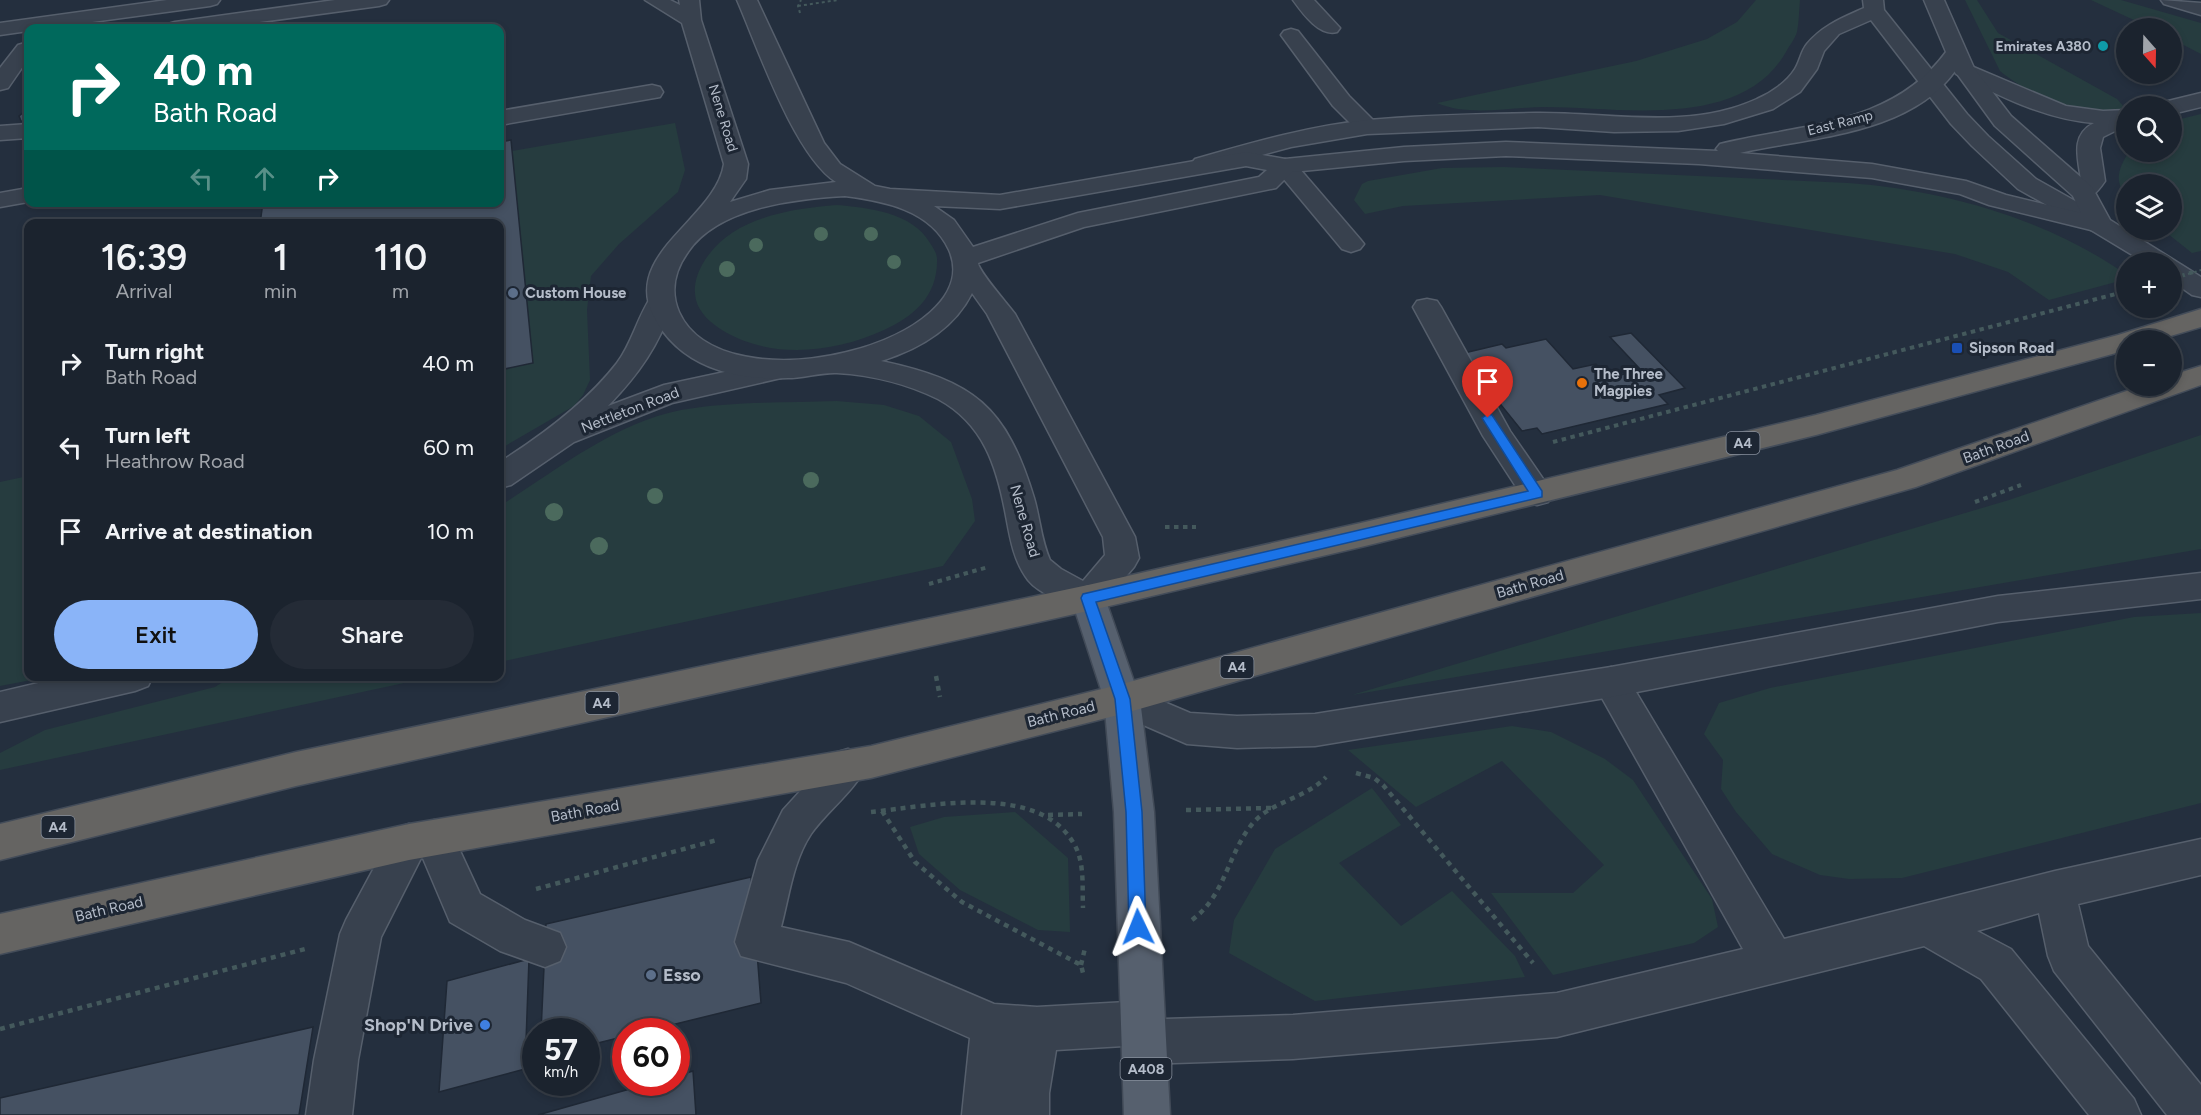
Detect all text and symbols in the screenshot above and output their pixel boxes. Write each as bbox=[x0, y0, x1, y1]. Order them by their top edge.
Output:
north arrow bbox=[2116, 18, 2182, 84]
map controls bbox=[2116, 18, 2182, 396]
place label: Emirates A380 bbox=[1996, 38, 2091, 55]
marker: Emirates A380 bbox=[2096, 39, 2110, 53]
text: 40 m bbox=[153, 45, 253, 96]
icon: right bbox=[54, 48, 132, 126]
street label: Nene Road bbox=[705, 82, 741, 154]
text: Bath Road bbox=[153, 96, 277, 129]
button: search bbox=[2116, 96, 2182, 162]
street label: East Ramp bbox=[1806, 107, 1874, 139]
icon: left bbox=[185, 162, 218, 195]
icon: ahead bbox=[248, 162, 281, 195]
icon: right bbox=[311, 162, 344, 195]
button: layers bbox=[2116, 174, 2182, 240]
text: 16:39 bbox=[101, 236, 187, 279]
text: 1 bbox=[273, 236, 288, 279]
text: 110 bbox=[374, 236, 427, 279]
button: + bbox=[2116, 252, 2182, 318]
text: Arrival bbox=[116, 279, 172, 303]
text: min bbox=[264, 279, 297, 303]
text: m bbox=[392, 279, 409, 303]
place label: Custom House bbox=[525, 284, 627, 302]
marker: Custom House bbox=[506, 286, 520, 300]
button: − bbox=[2116, 330, 2182, 396]
text: Turn right bbox=[105, 338, 204, 365]
place label: Sipson Road bbox=[1969, 339, 2054, 357]
marker: Sipson Road bbox=[1950, 341, 1964, 355]
icon: right bbox=[54, 347, 87, 380]
text: 40 m bbox=[422, 350, 474, 377]
pin bbox=[1462, 356, 1513, 418]
text: Bath Road bbox=[105, 365, 197, 389]
icon: arrive bbox=[1471, 365, 1504, 398]
place label: The Three Magpies bbox=[1594, 365, 1663, 400]
marker: The Three Magpies bbox=[1575, 376, 1589, 390]
street label: Nettleton Road bbox=[578, 383, 682, 437]
text: Turn left bbox=[105, 422, 191, 449]
street label: Bath Road bbox=[1960, 427, 2032, 467]
icon: left bbox=[54, 431, 87, 464]
road number: A4 bbox=[1726, 432, 1760, 454]
text: 60 m bbox=[423, 434, 474, 461]
text: Heathrow Road bbox=[105, 449, 245, 473]
street label: Nene Road bbox=[1006, 483, 1044, 559]
icon: arrive bbox=[54, 515, 87, 548]
text: Arrive at destination bbox=[105, 518, 313, 545]
text: 10 m bbox=[427, 518, 474, 545]
street label: Bath Road bbox=[1494, 566, 1566, 602]
button: Exit bbox=[54, 600, 258, 669]
button: Share bbox=[270, 600, 474, 669]
road number: A4 bbox=[1220, 656, 1254, 678]
road number: A4 bbox=[586, 692, 618, 714]
street label: Bath Road bbox=[1025, 697, 1097, 731]
street label: Bath Road bbox=[549, 796, 621, 826]
road number: A4 bbox=[42, 816, 74, 838]
street label: Bath Road bbox=[73, 892, 145, 926]
position arrow bbox=[1106, 895, 1170, 959]
place label: Esso bbox=[663, 964, 701, 986]
marker: Esso bbox=[644, 968, 658, 982]
place label: Shop'N Drive bbox=[364, 1014, 473, 1036]
marker: Shop'N Drive bbox=[478, 1018, 492, 1032]
speed limit sign: 60 bbox=[612, 1018, 690, 1096]
text: 57 bbox=[544, 1031, 578, 1068]
road number: A408 bbox=[1120, 1058, 1172, 1080]
text: km/h bbox=[544, 1063, 578, 1081]

